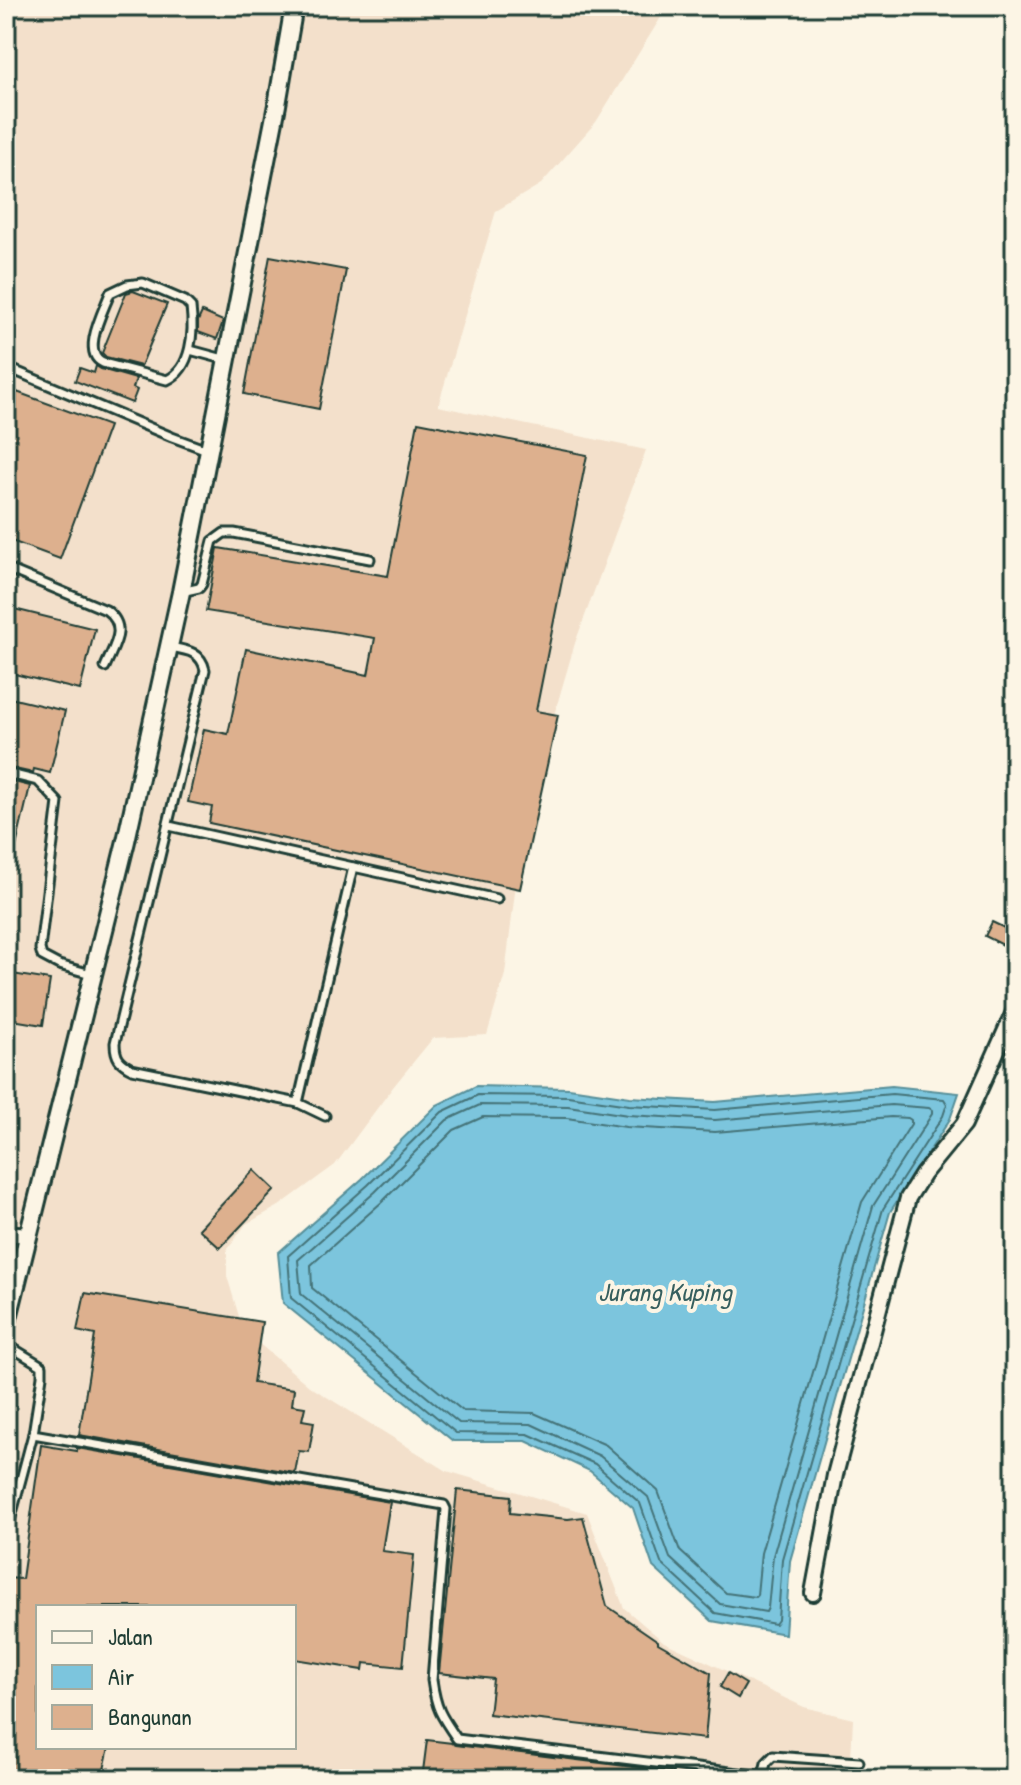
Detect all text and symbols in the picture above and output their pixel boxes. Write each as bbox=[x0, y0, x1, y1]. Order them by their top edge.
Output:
water label: Jurang Kuping bbox=[598, 1274, 733, 1310]
legend bbox=[36, 1605, 296, 1749]
text: Jalan bbox=[108, 1620, 153, 1652]
text: Air bbox=[108, 1660, 134, 1692]
text: Bangunan bbox=[108, 1700, 192, 1732]

